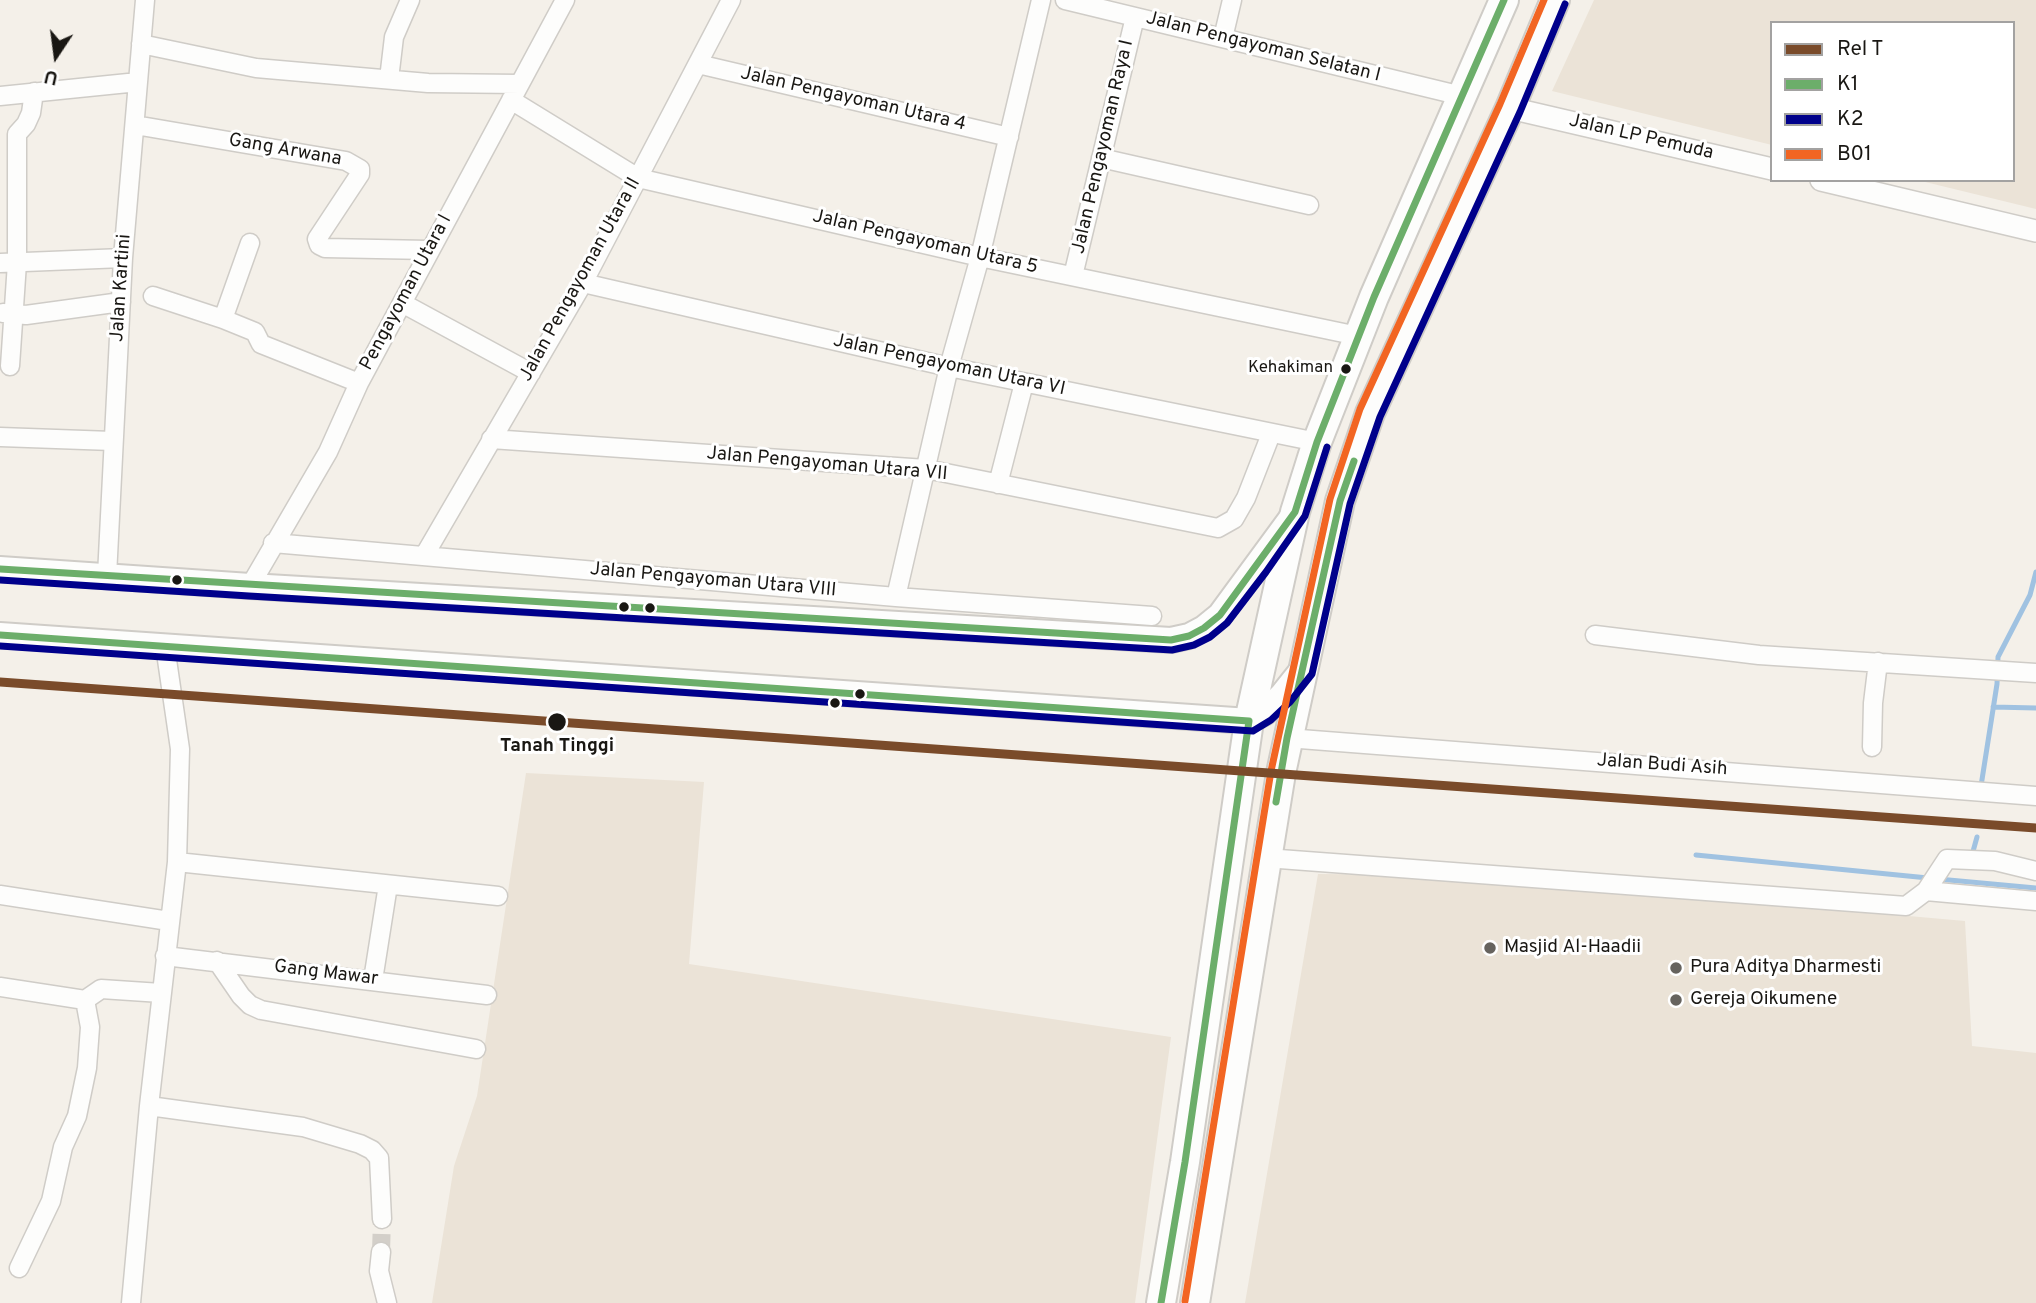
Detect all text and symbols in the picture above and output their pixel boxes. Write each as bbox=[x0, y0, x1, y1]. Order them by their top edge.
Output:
street label: Jalan Pengayoman Selatan I bbox=[1143, 8, 1383, 88]
north arrow bbox=[21, 21, 91, 91]
legend bbox=[1770, 21, 2015, 182]
text: Rel T bbox=[1837, 36, 1884, 63]
street label: Jalan Pengayoman Raya I bbox=[1068, 38, 1140, 256]
text: U bbox=[42, 63, 61, 90]
street label: Jalan Pengayoman Utara 4 bbox=[738, 63, 968, 137]
text: K1 bbox=[1837, 71, 1858, 98]
text: K2 bbox=[1837, 106, 1864, 133]
street label: Jalan LP Pemuda bbox=[1567, 110, 1715, 166]
street label: Gang Arwana bbox=[227, 130, 343, 172]
text: B01 bbox=[1837, 141, 1872, 168]
street label: Jalan Pengayoman Utara II bbox=[515, 174, 647, 386]
street label: Jalan Pengayoman Utara 5 bbox=[810, 206, 1040, 280]
street label: Pengayoman Utara I bbox=[356, 211, 458, 375]
street label: Jalan Kartini bbox=[107, 233, 137, 343]
street label: Jalan Pengayoman Utara VI bbox=[831, 330, 1067, 402]
place label: Kehakiman bbox=[1248, 359, 1333, 379]
marker: Kehakiman bbox=[1339, 362, 1353, 376]
street label: Jalan Pengayoman Utara VII bbox=[706, 443, 948, 487]
street label: Jalan Pengayoman Utara VIII bbox=[589, 559, 837, 603]
unlabelled marker bbox=[170, 573, 184, 587]
unlabelled marker bbox=[617, 600, 631, 614]
unlabelled marker bbox=[643, 601, 657, 615]
unlabelled marker bbox=[853, 687, 867, 701]
unlabelled marker bbox=[828, 696, 842, 710]
marker: Tanah Tinggi bbox=[546, 711, 568, 733]
place label: Tanah Tinggi bbox=[500, 736, 614, 758]
street label: Jalan Budi Asih bbox=[1596, 750, 1728, 782]
place label: Masjid Al-Haadii bbox=[1504, 937, 1641, 959]
marker: Masjid Al-Haadii bbox=[1482, 940, 1498, 956]
street label: Gang Mawar bbox=[273, 956, 379, 992]
place label: Pura Aditya Dharmesti bbox=[1690, 957, 1881, 979]
marker: Pura Aditya Dharmesti bbox=[1668, 960, 1684, 976]
place label: Gereja Oikumene bbox=[1690, 989, 1837, 1011]
marker: Gereja Oikumene bbox=[1668, 992, 1684, 1008]

